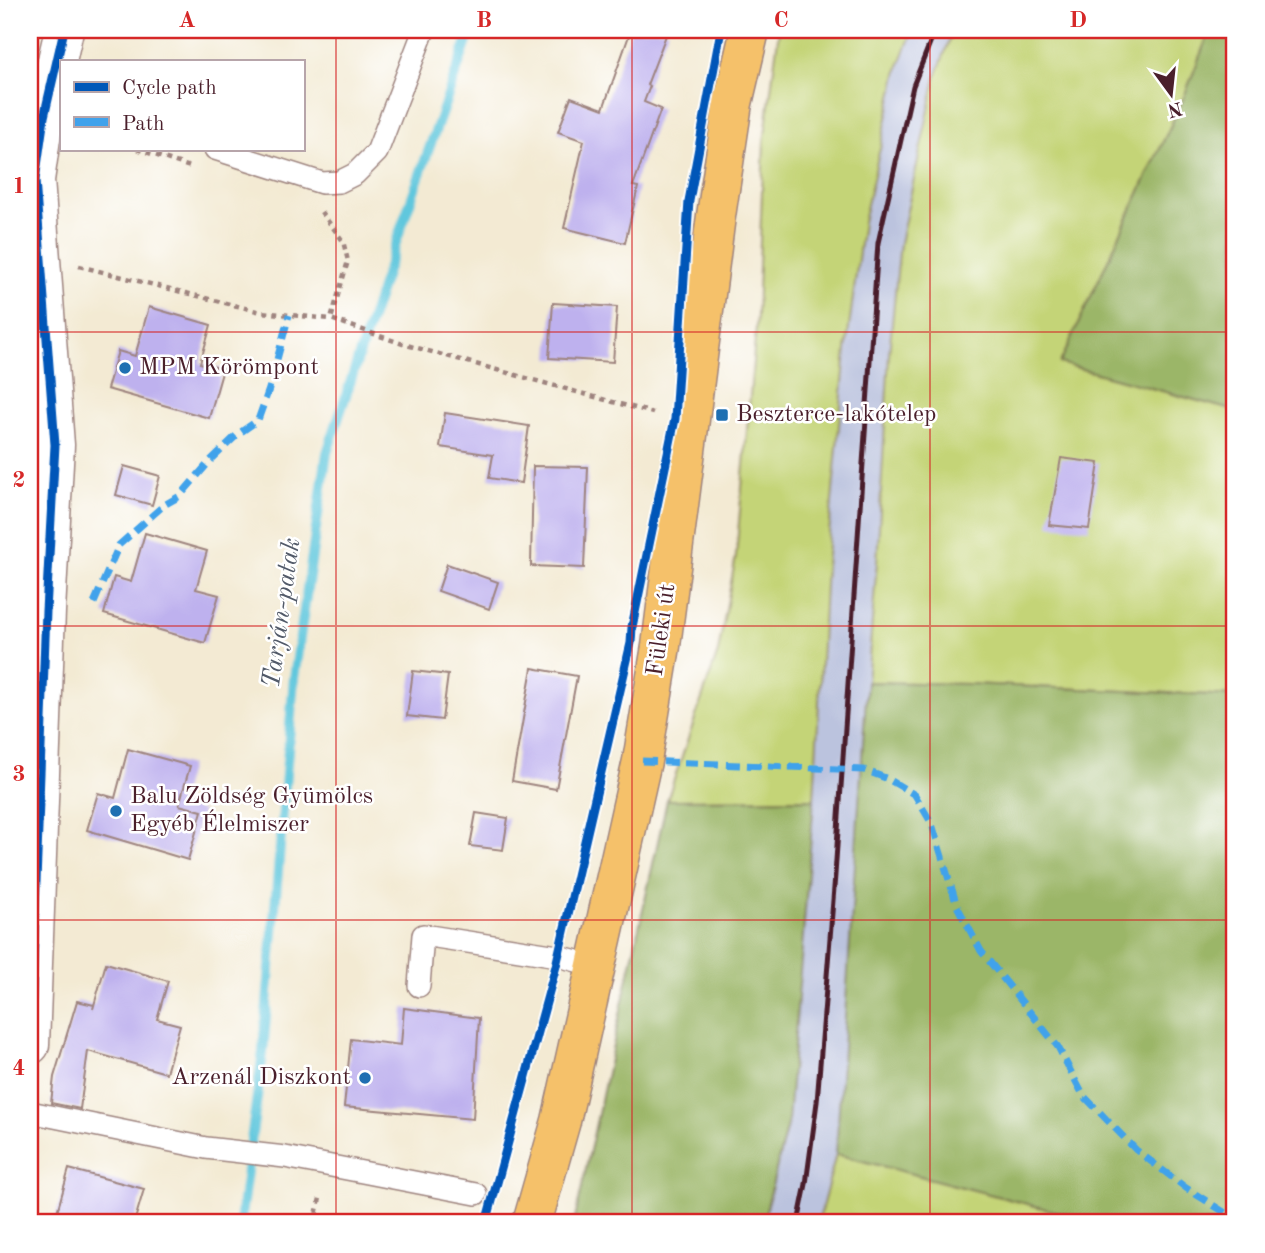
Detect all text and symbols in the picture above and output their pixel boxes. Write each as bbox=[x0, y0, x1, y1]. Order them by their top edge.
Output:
text: A bbox=[178, 9, 196, 32]
text: B bbox=[476, 9, 492, 32]
text: C bbox=[773, 9, 789, 32]
text: D bbox=[1069, 9, 1087, 32]
legend bbox=[60, 60, 304, 150]
north arrow bbox=[1136, 60, 1206, 130]
text: Cycle path bbox=[122, 78, 217, 99]
text: N bbox=[1165, 97, 1184, 119]
text: Path bbox=[122, 114, 165, 135]
text: 1 bbox=[12, 175, 26, 198]
place label: MPM Körömpont bbox=[139, 356, 319, 380]
marker: MPM Körömpont bbox=[117, 360, 133, 376]
place label: Beszterce-lakótelep bbox=[736, 403, 936, 427]
marker: Beszterce-lakótelep bbox=[714, 407, 730, 423]
text: 2 bbox=[12, 469, 26, 492]
water label: Tarján-patak bbox=[259, 536, 305, 690]
street label: Füleki út bbox=[644, 582, 680, 678]
text: 3 bbox=[12, 763, 26, 786]
place label: Balu Zöldség Gyümölcs Egyéb Élelmiszer bbox=[130, 785, 373, 837]
marker: Balu Zöldség Gyümölcs Egyéb Élelmiszer bbox=[108, 803, 124, 819]
text: 4 bbox=[12, 1057, 26, 1080]
place label: Arzenál Diszkont bbox=[171, 1066, 351, 1090]
marker: Arzenál Diszkont bbox=[357, 1070, 373, 1086]

